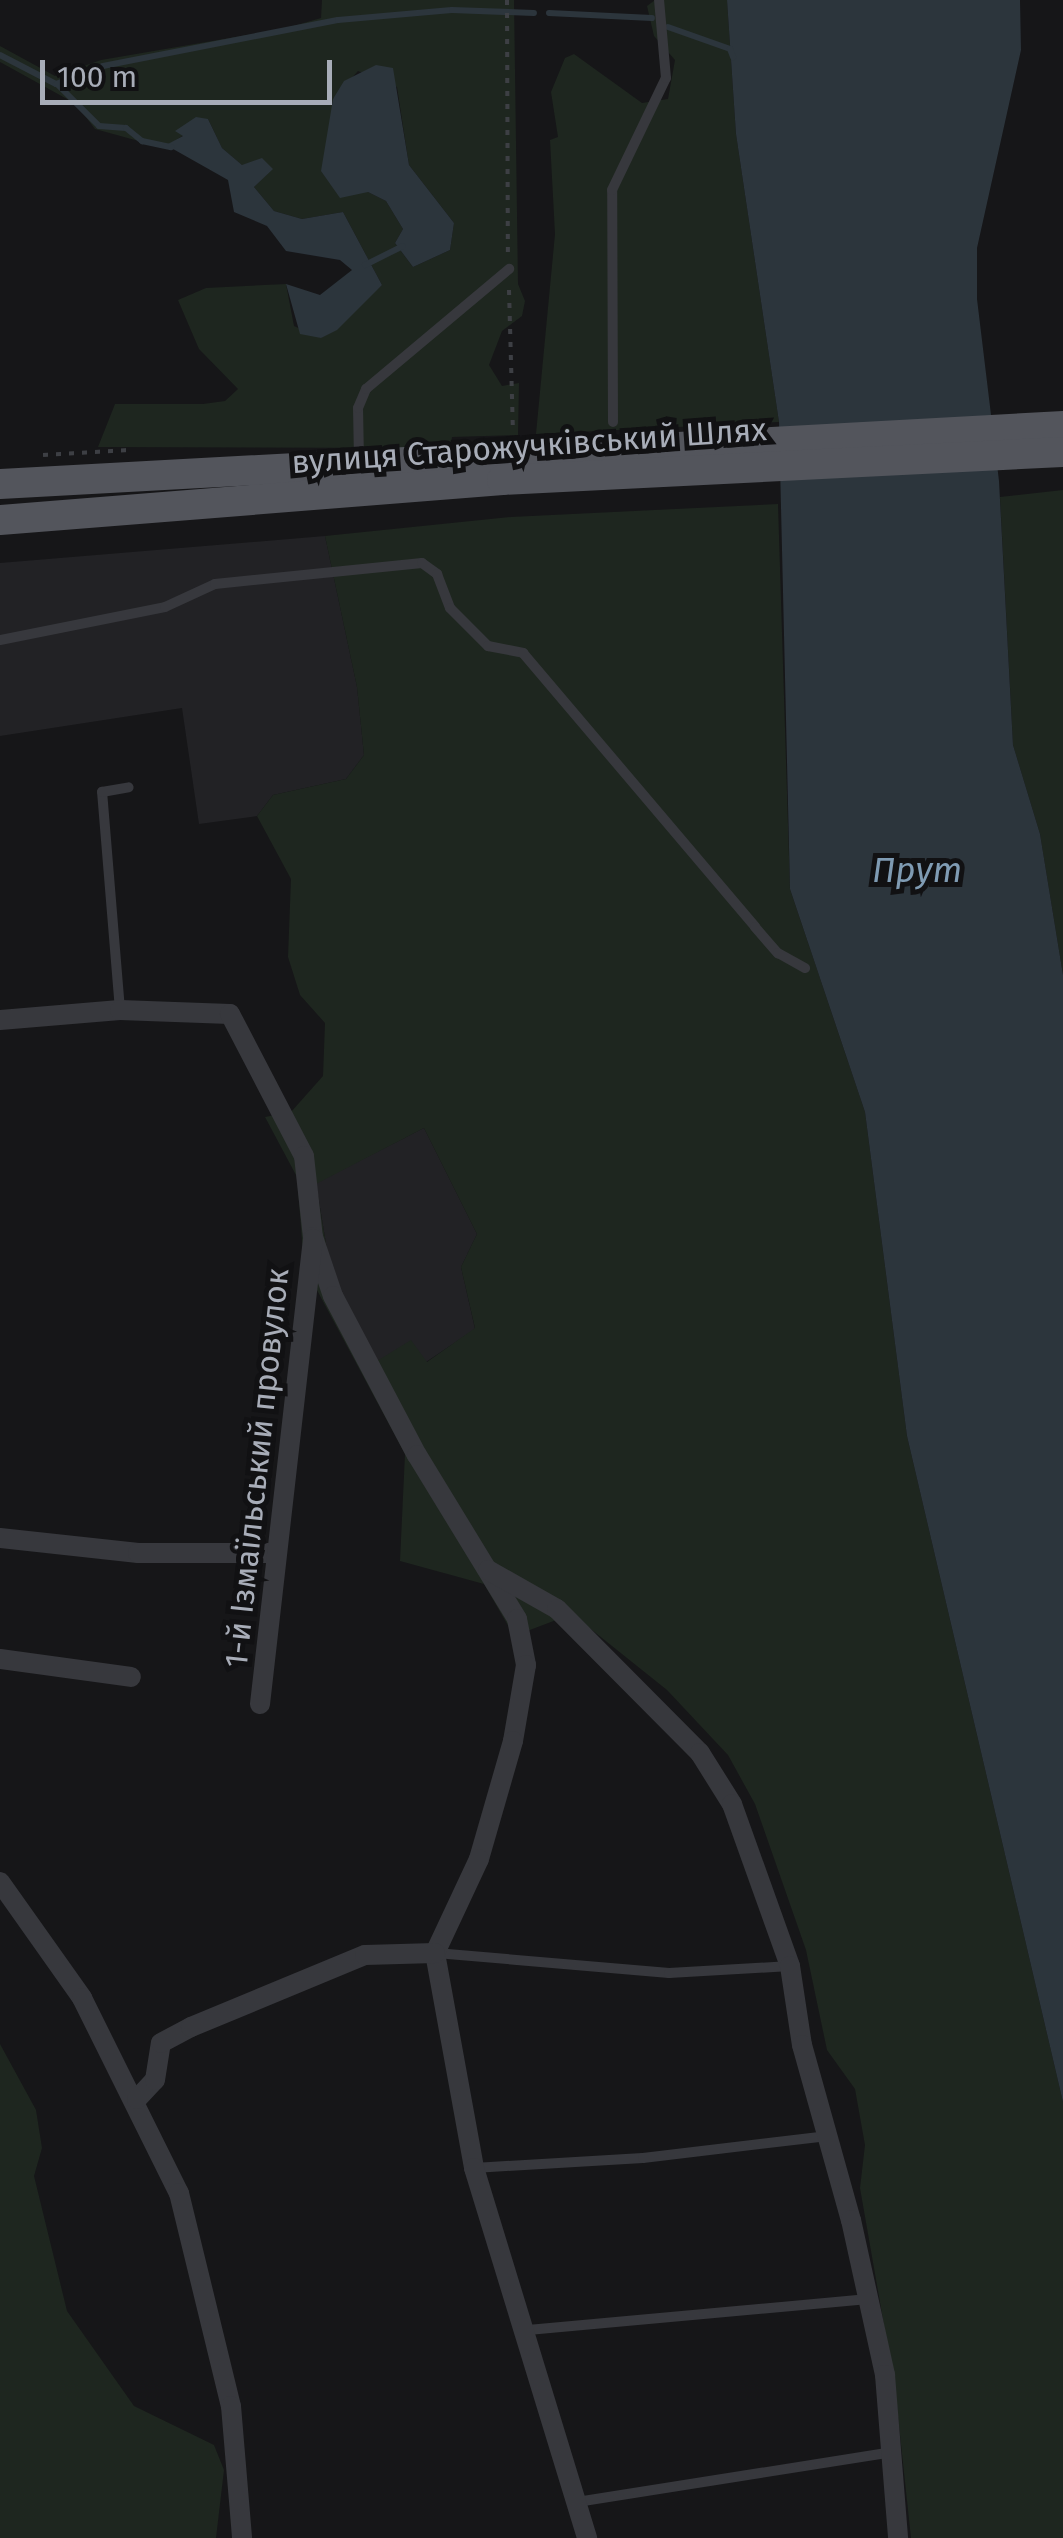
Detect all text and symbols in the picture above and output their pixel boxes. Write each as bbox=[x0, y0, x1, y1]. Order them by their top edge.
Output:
scale bar bbox=[45, 40, 338, 102]
text: 100 m bbox=[57, 59, 137, 95]
street label: вулиця Старожучківський Шлях bbox=[290, 410, 768, 482]
water label: Прут bbox=[872, 849, 962, 891]
street label: 1-й Ізмаїльський провулок bbox=[217, 1266, 297, 1670]

